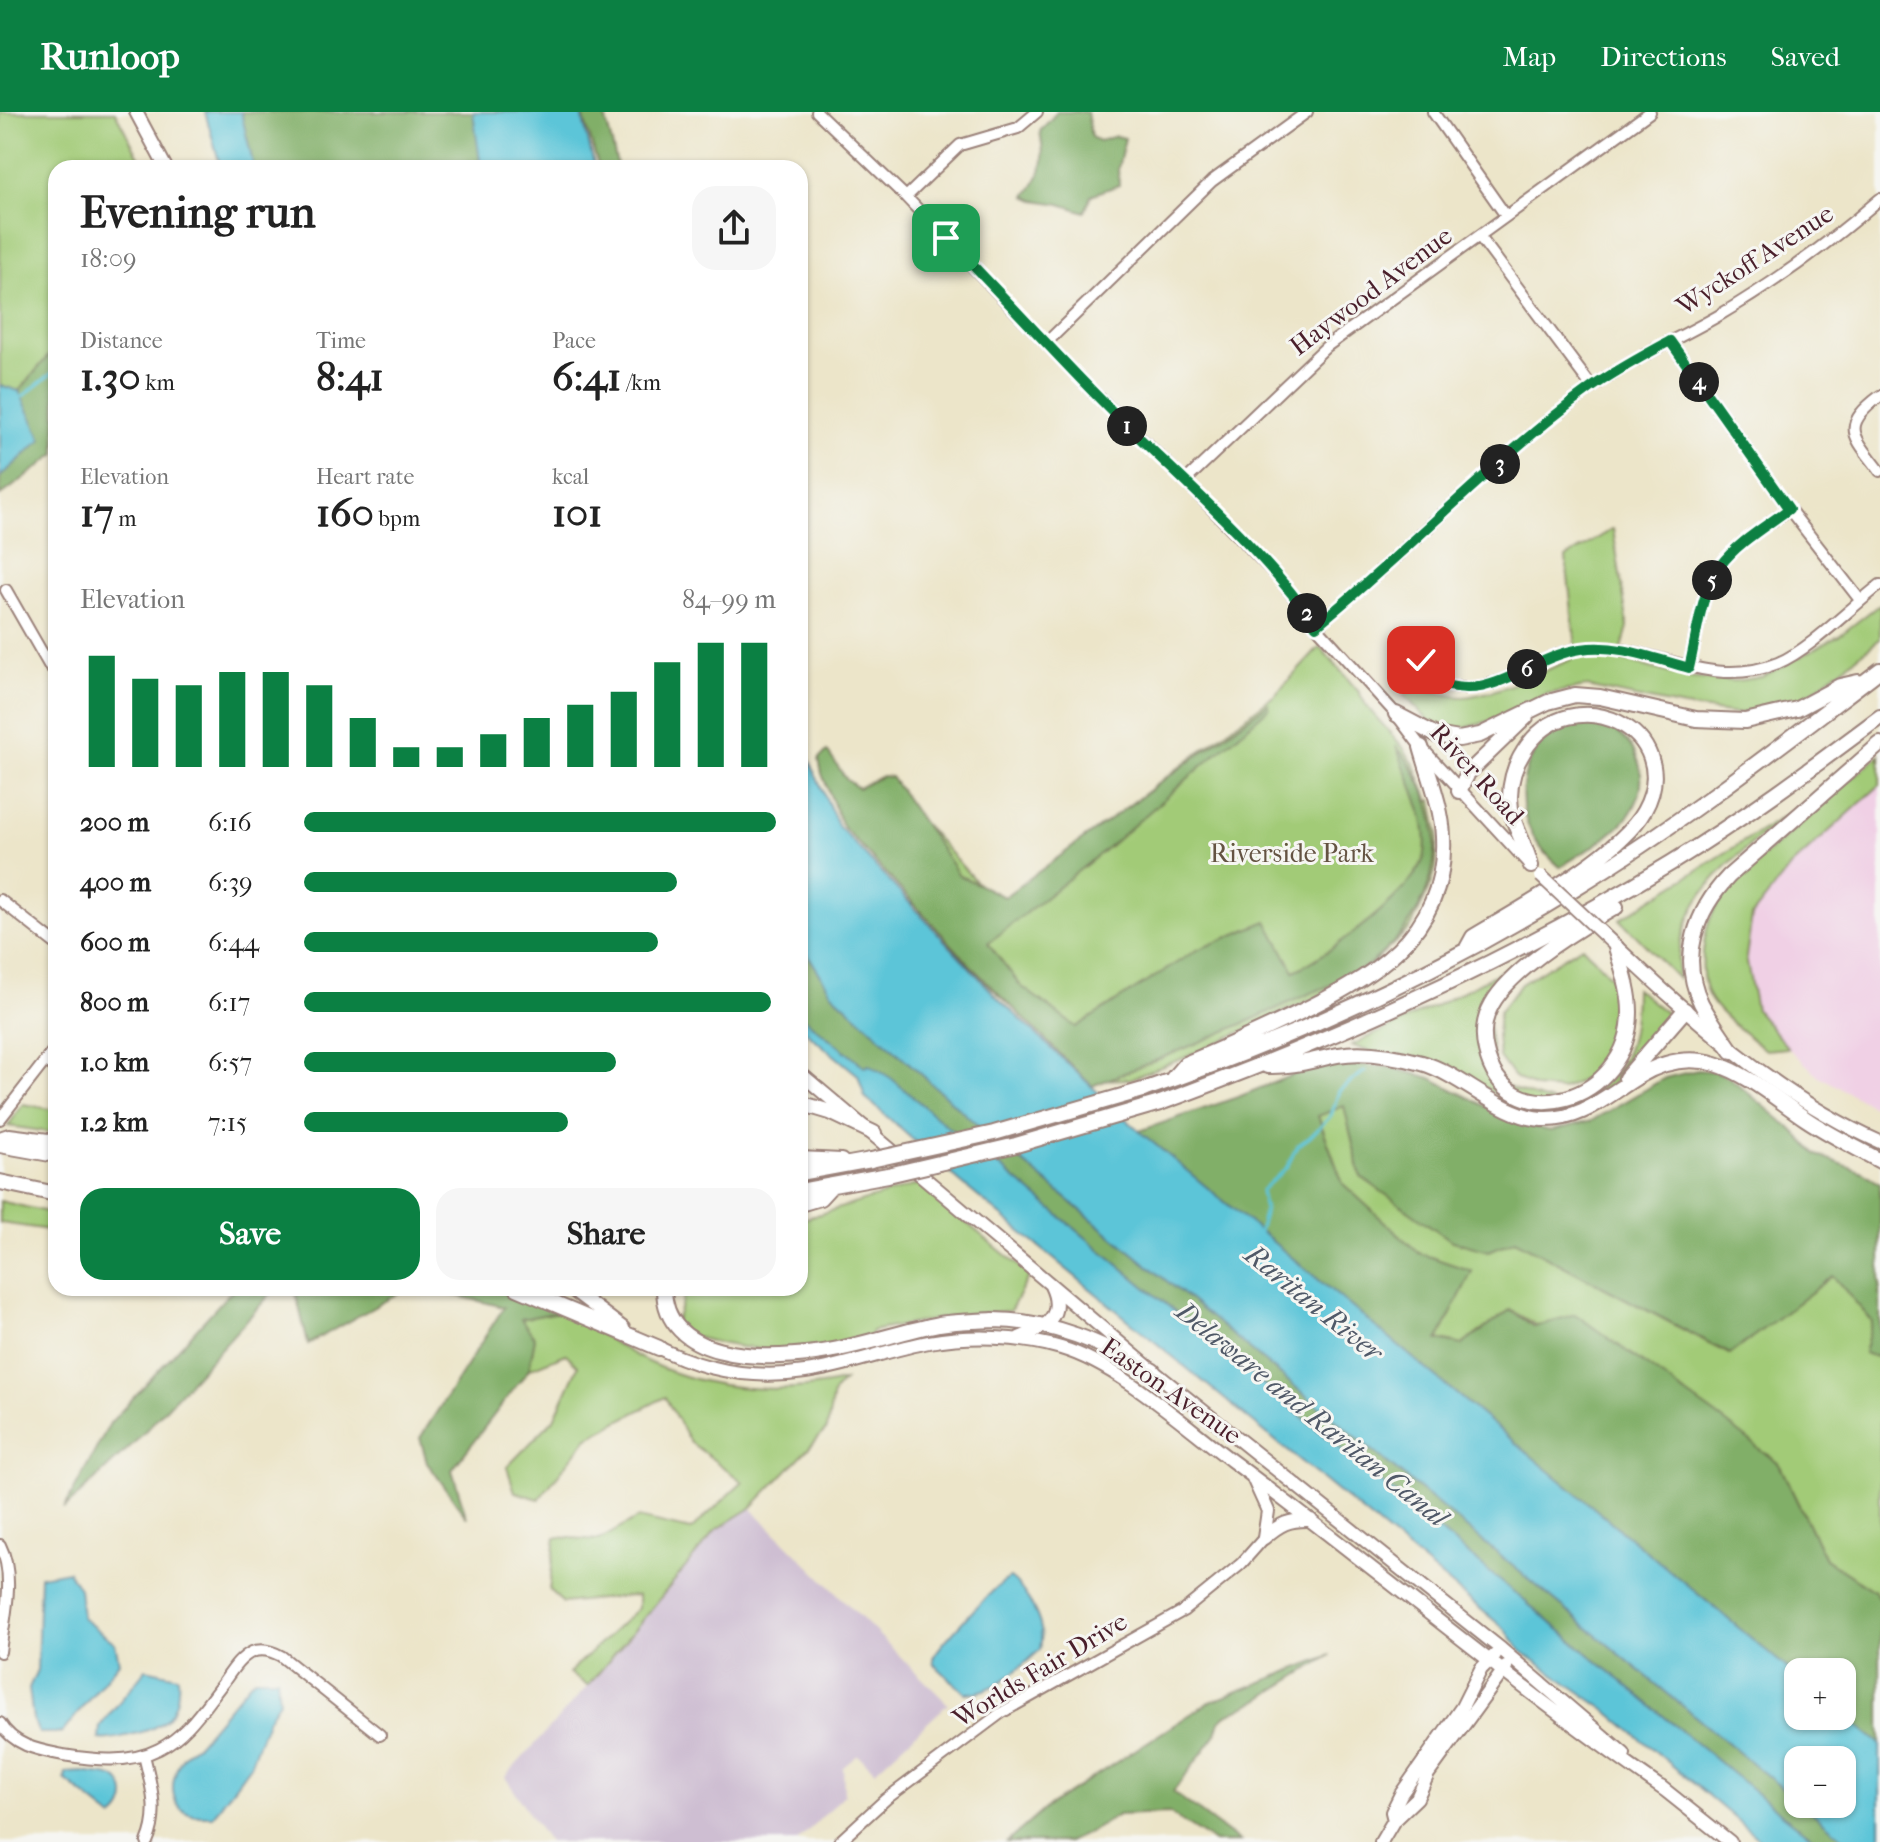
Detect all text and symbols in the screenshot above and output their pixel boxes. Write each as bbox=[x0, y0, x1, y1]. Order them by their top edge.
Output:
text: Runloop bbox=[40, 34, 180, 79]
text: Map bbox=[1503, 40, 1556, 73]
text: Directions bbox=[1600, 40, 1727, 73]
text: Saved bbox=[1771, 40, 1840, 73]
button: share bbox=[692, 186, 776, 270]
text: Evening run bbox=[80, 187, 315, 238]
street label: Wyckoff Avenue bbox=[1670, 198, 1839, 323]
pin bbox=[912, 204, 980, 272]
icon: arrive bbox=[924, 216, 968, 260]
street label: Haywood Avenue bbox=[1284, 220, 1458, 362]
text: 18:09 bbox=[80, 243, 137, 274]
text: Distance bbox=[80, 328, 163, 354]
text: Time bbox=[316, 328, 366, 354]
text: Pace bbox=[552, 328, 596, 354]
text: 1.30 bbox=[80, 354, 140, 400]
text: 8:41 bbox=[316, 354, 384, 400]
text: 6:41 bbox=[552, 354, 621, 400]
pin: 4 bbox=[1679, 362, 1719, 402]
text: 4 bbox=[1693, 369, 1706, 395]
text: km bbox=[140, 370, 175, 396]
text: /km bbox=[621, 370, 661, 396]
pin: 1 bbox=[1107, 406, 1147, 446]
text: 1 bbox=[1123, 413, 1131, 439]
pin: 3 bbox=[1480, 444, 1520, 484]
text: 3 bbox=[1495, 451, 1505, 477]
text: Elevation bbox=[80, 464, 169, 490]
text: Heart rate bbox=[316, 464, 415, 490]
text: kcal bbox=[552, 464, 589, 490]
text: 17 bbox=[80, 490, 114, 536]
text: 160 bbox=[316, 490, 374, 536]
text: 101 bbox=[552, 490, 602, 536]
text: m bbox=[114, 506, 137, 532]
text: bpm bbox=[374, 506, 420, 532]
pin: 5 bbox=[1692, 560, 1732, 600]
text: 5 bbox=[1707, 567, 1717, 593]
text: Elevation bbox=[80, 584, 185, 615]
text: 84–99 m bbox=[682, 584, 776, 615]
pin: 2 bbox=[1287, 593, 1327, 633]
text: 2 bbox=[1301, 600, 1313, 626]
pin bbox=[1387, 626, 1455, 694]
icon: check bbox=[1399, 638, 1443, 682]
pin: 6 bbox=[1507, 649, 1547, 689]
text: 6 bbox=[1521, 656, 1533, 682]
street label: River Road bbox=[1423, 717, 1531, 832]
text: 200 m bbox=[80, 807, 149, 838]
text: 6:16 bbox=[208, 807, 252, 838]
park label: Riverside Park bbox=[1210, 838, 1375, 869]
text: 400 m bbox=[80, 867, 151, 898]
text: 6:39 bbox=[208, 867, 253, 898]
text: 600 m bbox=[80, 927, 150, 958]
text: 6:44 bbox=[208, 927, 259, 958]
text: 800 m bbox=[80, 987, 149, 1018]
text: 6:17 bbox=[208, 987, 250, 1018]
text: 1.0 km bbox=[80, 1047, 149, 1078]
text: 6:57 bbox=[208, 1047, 252, 1078]
text: 1.2 km bbox=[80, 1107, 148, 1138]
text: 7:15 bbox=[208, 1107, 247, 1138]
button: Save bbox=[80, 1188, 420, 1280]
button: Share bbox=[436, 1188, 776, 1280]
water label: Raritan River bbox=[1237, 1236, 1391, 1370]
water label: Delaware and Raritan Canal bbox=[1168, 1293, 1457, 1536]
street label: Easton Avenue bbox=[1095, 1331, 1247, 1451]
street label: Worlds Fair Drive bbox=[946, 1606, 1133, 1735]
map controls bbox=[1784, 1658, 1856, 1818]
button: + bbox=[1784, 1658, 1856, 1730]
button: − bbox=[1784, 1746, 1856, 1818]

